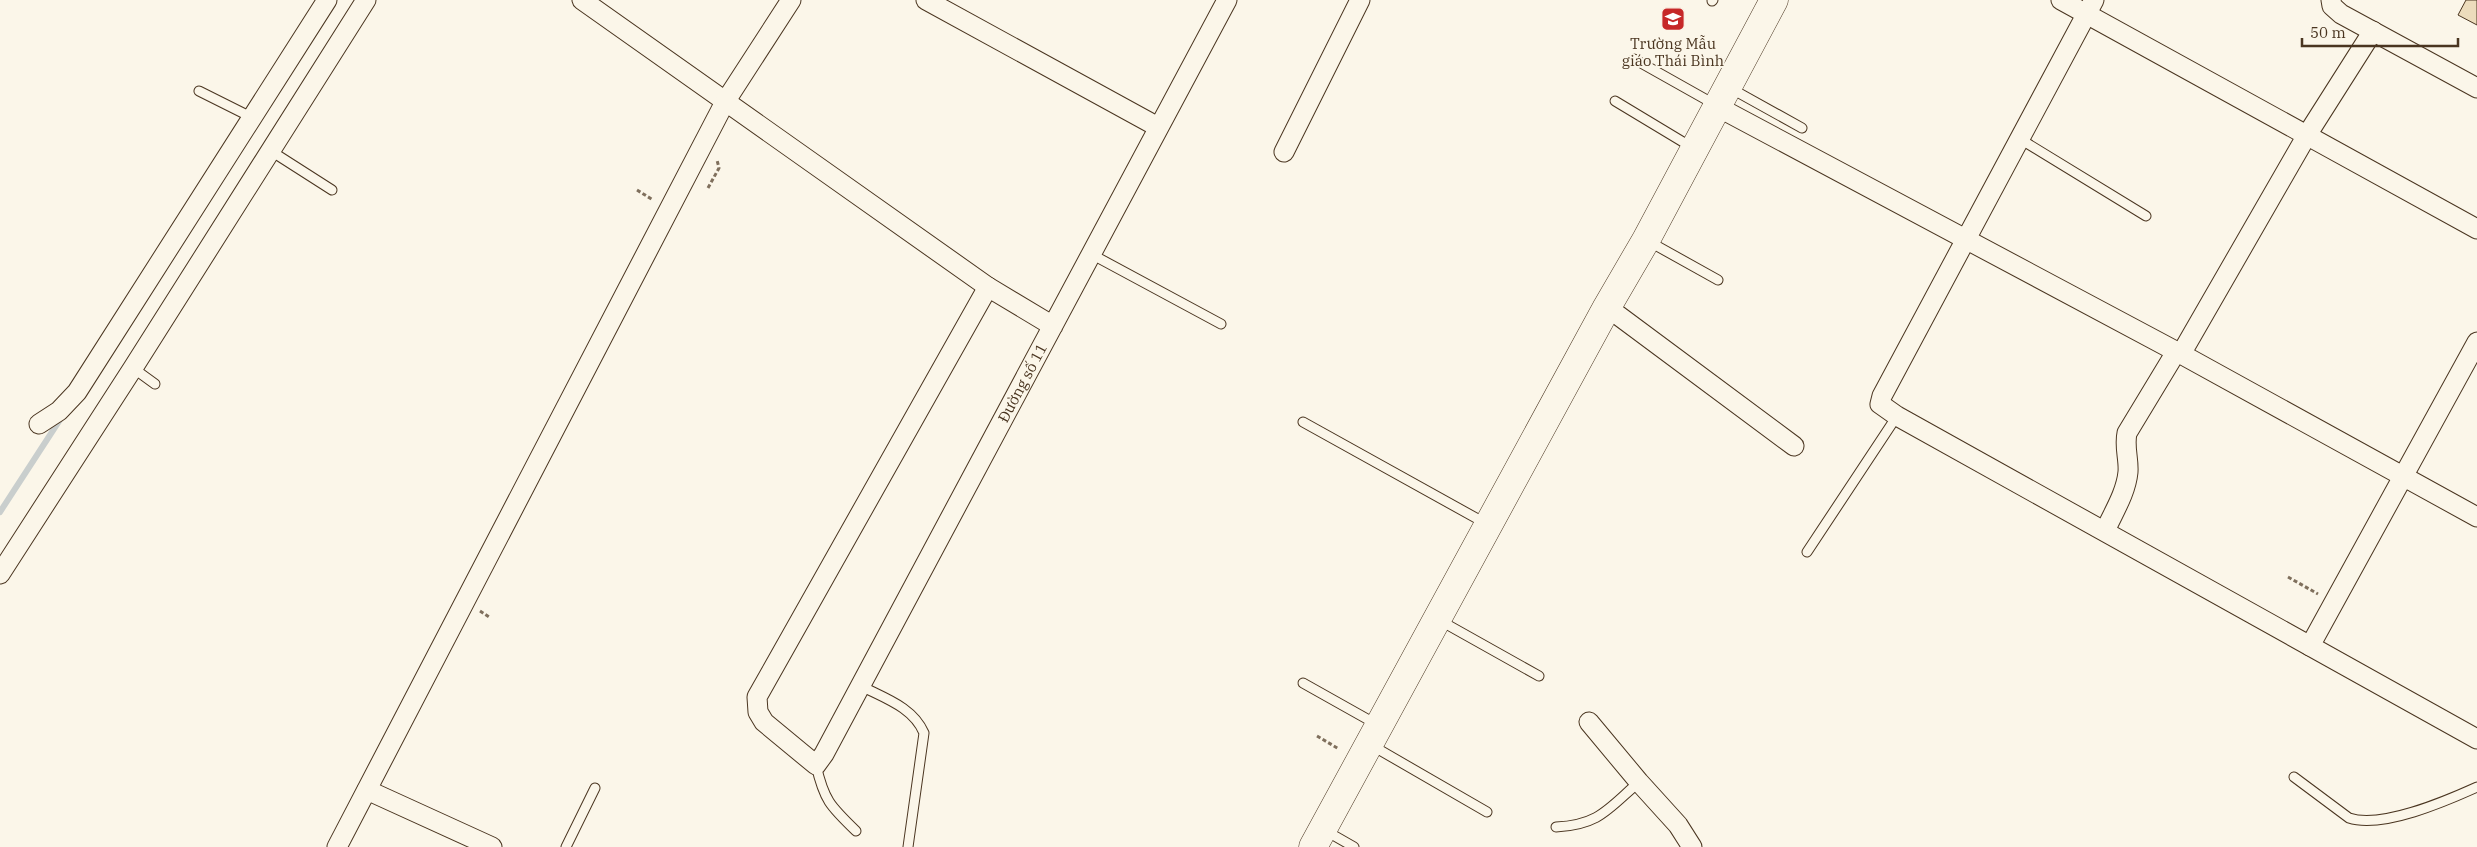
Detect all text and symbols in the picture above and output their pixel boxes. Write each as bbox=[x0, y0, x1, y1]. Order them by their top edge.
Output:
school or university icon: Trường Mẫu giáo Thái Bình bbox=[1660, 6, 1686, 32]
scale bar bbox=[2302, 15, 2458, 47]
text: 50 m bbox=[2310, 23, 2346, 42]
place label: Trường Mẫu giáo Thái Bình bbox=[1622, 34, 1724, 70]
street label: Đường số 11 bbox=[993, 340, 1051, 425]

